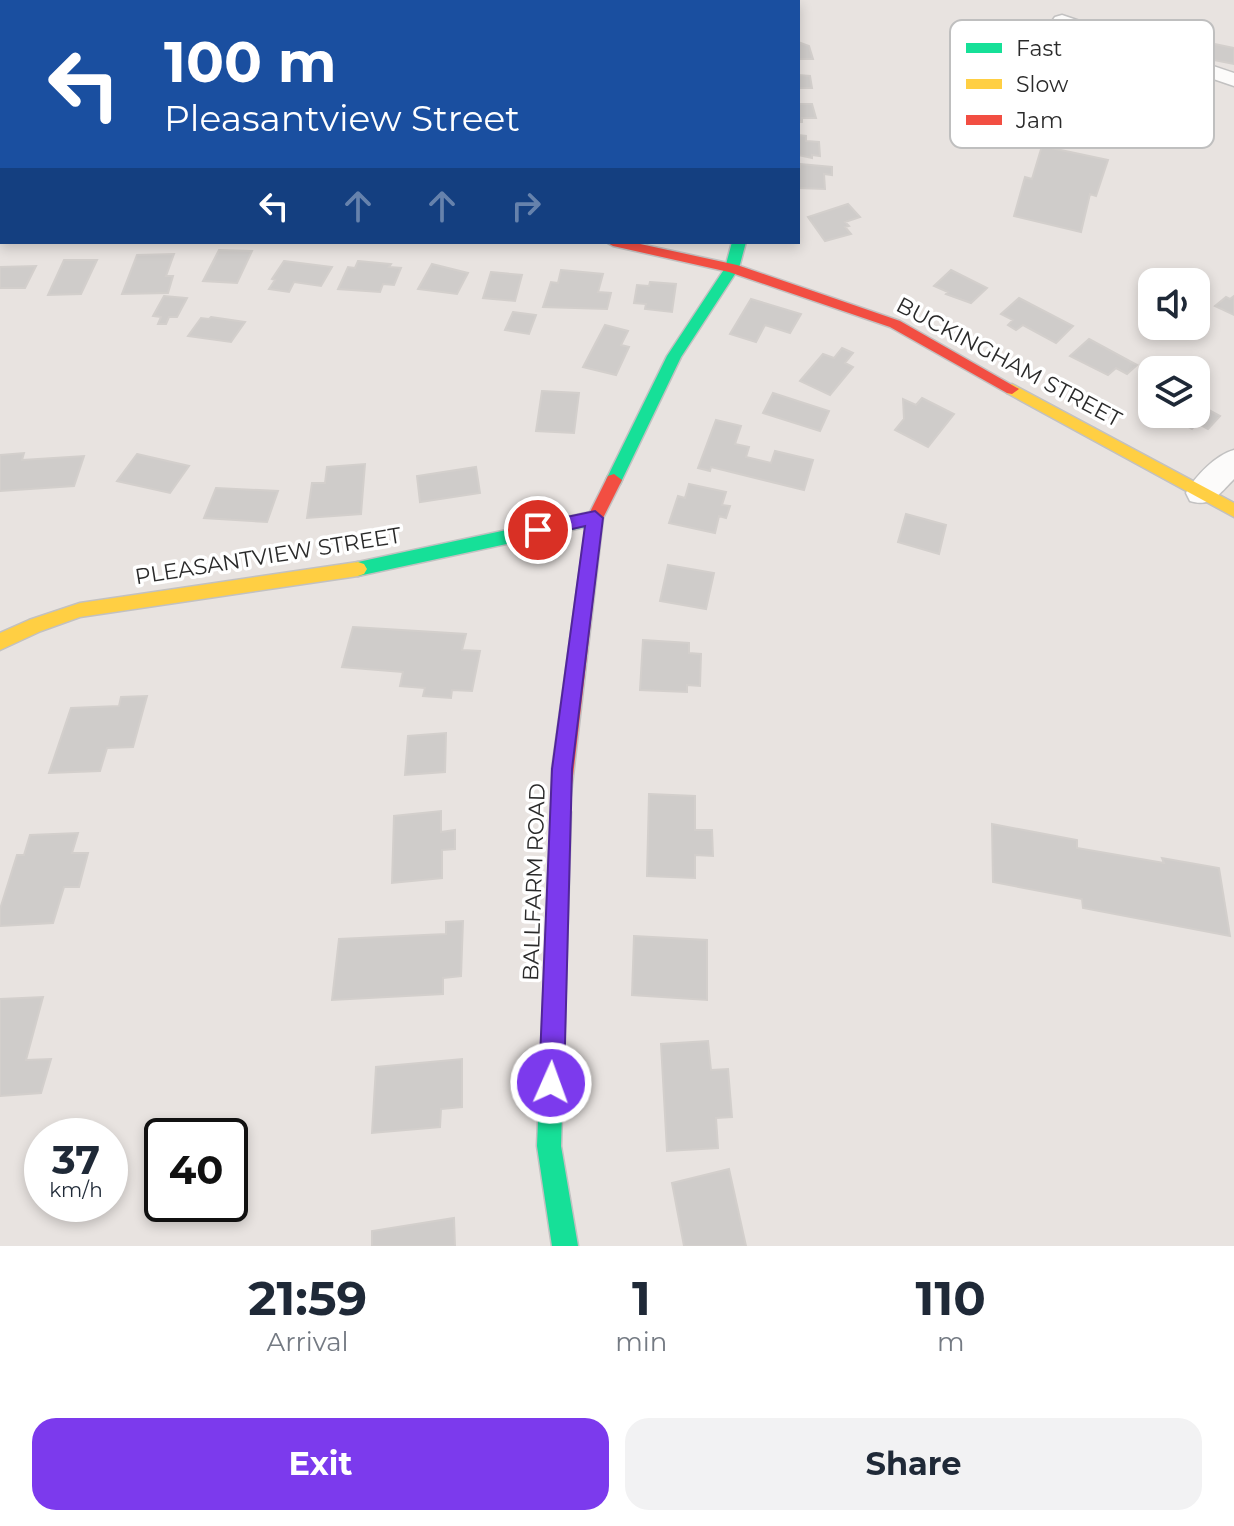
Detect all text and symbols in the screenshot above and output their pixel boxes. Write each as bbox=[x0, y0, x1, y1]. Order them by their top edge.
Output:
legend bbox=[950, 20, 1214, 148]
text: 100 m bbox=[164, 28, 337, 96]
icon: left bbox=[32, 32, 136, 136]
text: Fast bbox=[1016, 35, 1062, 62]
text: Slow bbox=[1016, 71, 1069, 98]
text: Pleasantview Street bbox=[164, 96, 520, 140]
text: Jam bbox=[1015, 107, 1063, 134]
icon: left bbox=[252, 184, 296, 228]
icon: ahead bbox=[336, 184, 380, 228]
icon: ahead bbox=[420, 184, 464, 228]
icon: right bbox=[504, 184, 548, 228]
map controls bbox=[1138, 268, 1210, 428]
button: sound bbox=[1138, 268, 1210, 340]
street label: BUCKINGHAM STREET bbox=[892, 291, 1127, 433]
button: layers bbox=[1138, 356, 1210, 428]
pin bbox=[504, 496, 572, 564]
icon: arrive bbox=[516, 508, 560, 552]
street label: PLEASANTVIEW STREET bbox=[133, 522, 403, 590]
street label: BALLFARM ROAD bbox=[517, 783, 551, 981]
position arrow bbox=[509, 1041, 593, 1125]
speed limit sign: 40 bbox=[144, 1118, 248, 1222]
text: 37 bbox=[52, 1135, 100, 1184]
text: km/h bbox=[49, 1178, 103, 1202]
text: 21:59 bbox=[248, 1269, 367, 1327]
text: 1 bbox=[632, 1269, 651, 1327]
text: 110 bbox=[916, 1269, 986, 1327]
text: Arrival bbox=[267, 1326, 349, 1358]
text: min bbox=[615, 1326, 667, 1358]
text: m bbox=[937, 1326, 964, 1358]
button: Exit bbox=[32, 1418, 609, 1510]
button: Share bbox=[625, 1418, 1202, 1510]

